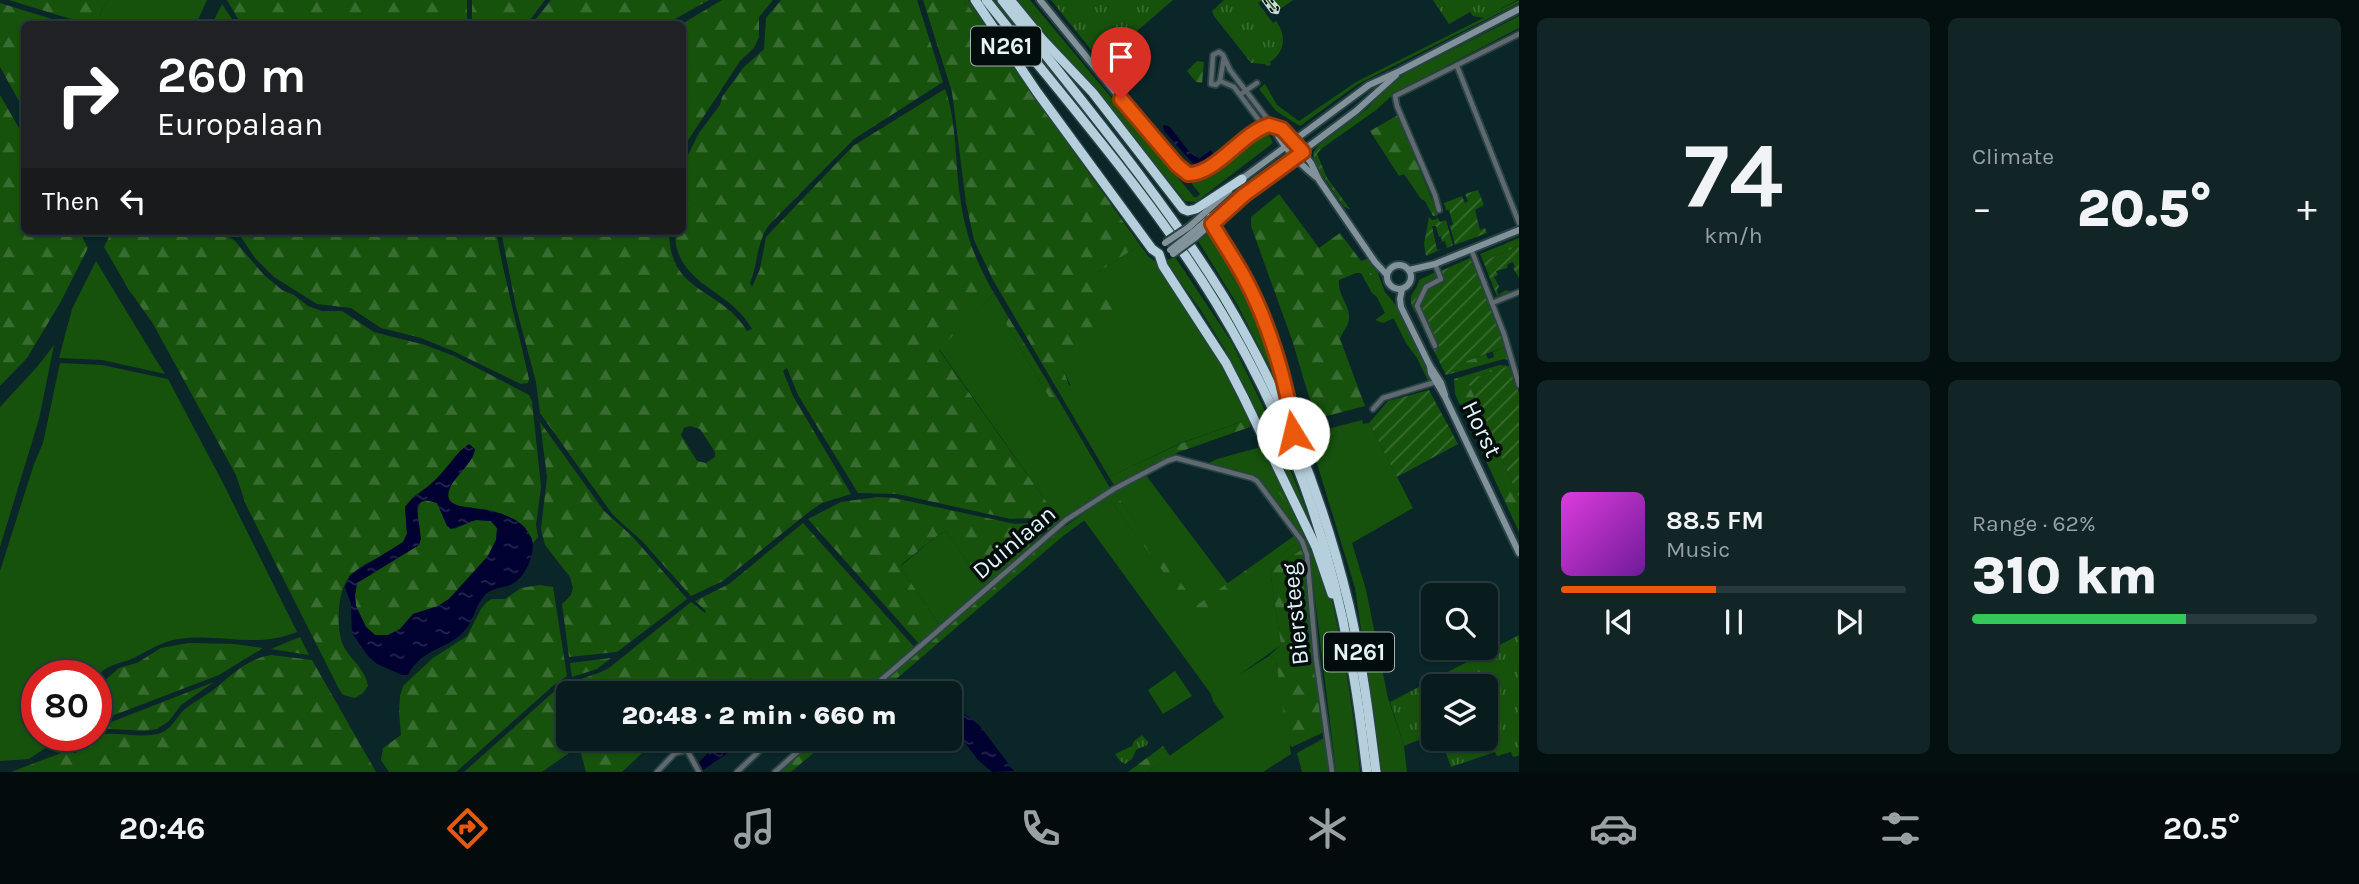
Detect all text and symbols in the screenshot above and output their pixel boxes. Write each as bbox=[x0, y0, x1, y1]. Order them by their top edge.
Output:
road number: N261 bbox=[971, 26, 1041, 66]
pin bbox=[1091, 27, 1151, 99]
icon: arrive bbox=[1102, 38, 1140, 76]
text: 260 m bbox=[157, 47, 306, 104]
icon: right bbox=[42, 49, 133, 140]
text: Europalaan bbox=[157, 106, 323, 143]
text: 74 bbox=[1684, 123, 1783, 229]
text: Climate bbox=[1972, 143, 2054, 170]
text: 20.5° bbox=[2077, 178, 2212, 239]
icon: left bbox=[114, 182, 152, 220]
text: Then bbox=[42, 186, 100, 217]
text: − bbox=[1972, 186, 1992, 231]
text: + bbox=[2297, 186, 2317, 231]
text: km/h bbox=[1704, 222, 1763, 249]
position arrow bbox=[1256, 396, 1330, 470]
street label: Horst bbox=[1456, 396, 1508, 462]
street label: Duinlaan bbox=[967, 499, 1061, 585]
text: 88.5 FM bbox=[1666, 505, 1764, 536]
text: Range · 62% bbox=[1972, 510, 2096, 537]
text: Music bbox=[1666, 536, 1730, 563]
text: 310 km bbox=[1972, 545, 2157, 606]
street label: Biersteeg bbox=[1276, 561, 1314, 667]
map controls bbox=[1421, 583, 1498, 751]
button: search bbox=[1421, 583, 1498, 660]
icon: previous bbox=[1600, 603, 1638, 641]
icon: pause bbox=[1715, 603, 1753, 641]
icon: next bbox=[1830, 603, 1868, 641]
road number: N261 bbox=[1324, 632, 1394, 672]
speed limit sign: 80 bbox=[21, 660, 112, 751]
button: layers bbox=[1421, 674, 1498, 751]
text: 20:48 · 2 min · 660 m bbox=[622, 700, 896, 731]
icon: directions bbox=[443, 804, 492, 853]
icon: music bbox=[730, 804, 779, 853]
icon: phone bbox=[1016, 804, 1065, 853]
icon: climate bbox=[1303, 804, 1352, 853]
icon: car bbox=[1589, 804, 1638, 853]
icon: filters bbox=[1876, 804, 1925, 853]
text: 20:46 bbox=[119, 810, 206, 847]
text: 20.5° bbox=[2163, 810, 2240, 847]

